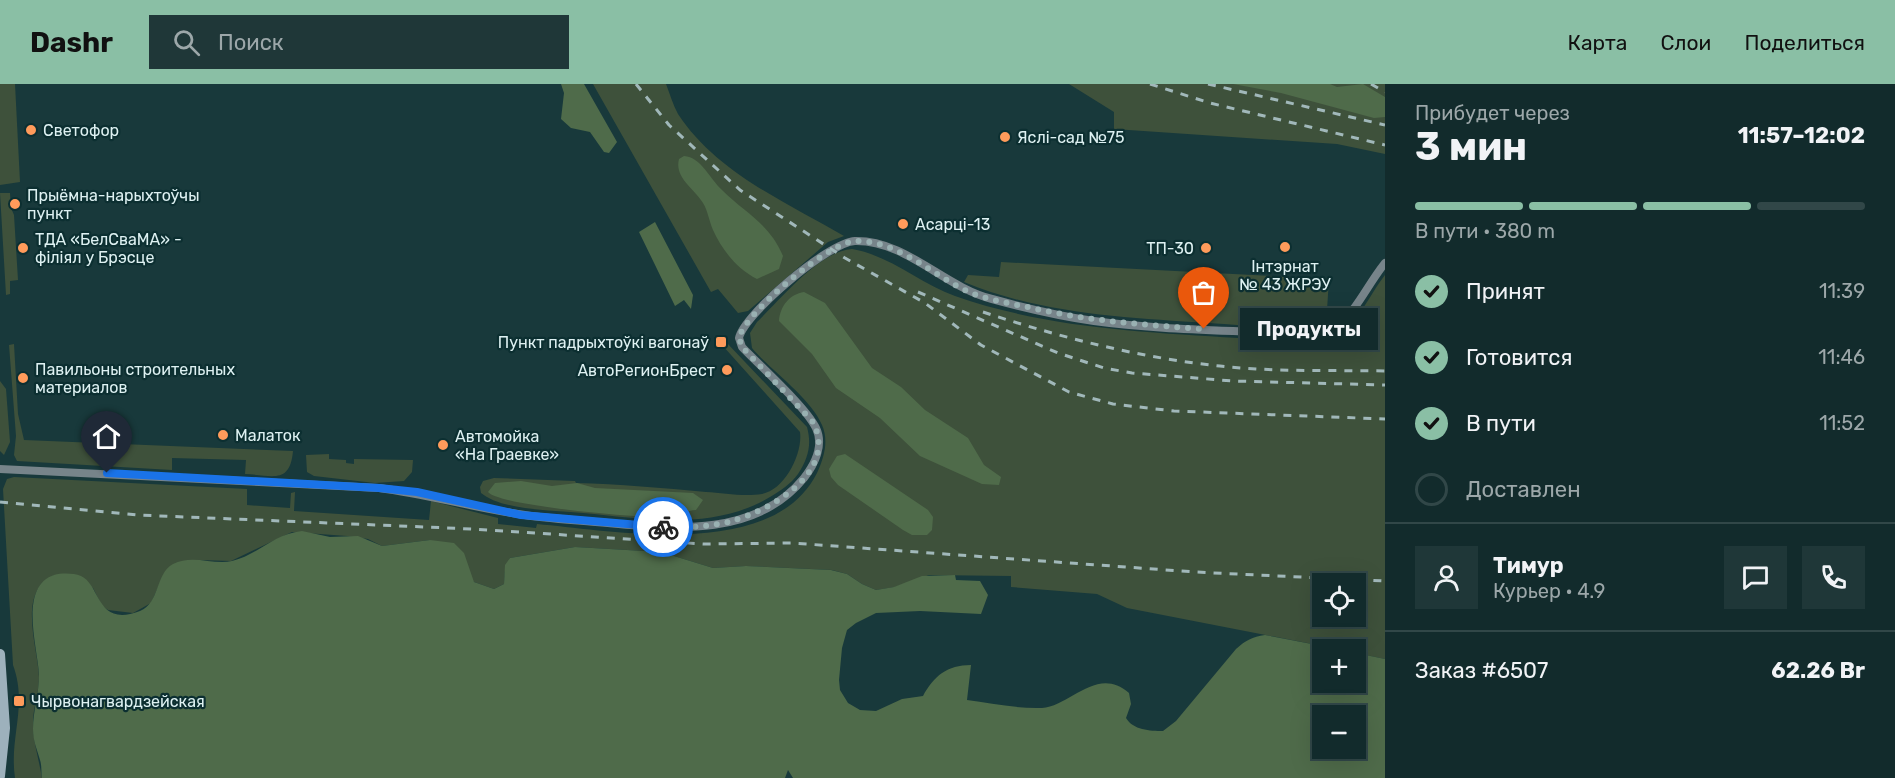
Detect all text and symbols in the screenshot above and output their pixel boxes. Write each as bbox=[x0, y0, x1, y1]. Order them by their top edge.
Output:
search box bbox=[149, 15, 569, 69]
text: Dashr bbox=[30, 26, 113, 59]
icon: search bbox=[170, 26, 203, 59]
text: Поиск bbox=[218, 29, 284, 56]
text: Карта bbox=[1567, 30, 1627, 55]
text: Слои bbox=[1660, 30, 1711, 55]
text: Поделиться bbox=[1744, 30, 1865, 55]
text: Прибудет через bbox=[1415, 101, 1570, 125]
place label: Светофор bbox=[43, 121, 119, 140]
text: 11:57–12:02 bbox=[1738, 122, 1865, 149]
marker: Светофор bbox=[24, 123, 38, 137]
text: 3 мин bbox=[1415, 124, 1527, 170]
place label: Яслі-сад №75 bbox=[1017, 128, 1124, 147]
marker: Яслі-сад №75 bbox=[998, 130, 1012, 144]
place label: Прыёмна-нарыхтоўчы пункт bbox=[27, 186, 200, 223]
marker: Прыёмна-нарыхтоўчы пункт bbox=[8, 197, 22, 211]
place label: Асарці-13 bbox=[915, 215, 990, 234]
marker: Асарці-13 bbox=[896, 217, 910, 231]
text: В пути · 380 m bbox=[1415, 219, 1555, 243]
place label: ТДА «БелСваМА» - філіял у Брэсце bbox=[35, 230, 182, 267]
place label: ТП-30 bbox=[1146, 239, 1194, 258]
marker: Інтэрнат № 43 ЖРЭУ bbox=[1278, 240, 1292, 254]
marker: ТДА «БелСваМА» - філіял у Брэсце bbox=[16, 241, 30, 255]
marker: ТП-30 bbox=[1199, 241, 1213, 255]
place label: Інтэрнат № 43 ЖРЭУ bbox=[1239, 257, 1331, 294]
pin bbox=[1178, 267, 1229, 329]
icon: check bbox=[1415, 275, 1448, 308]
icon: bag bbox=[1187, 276, 1220, 309]
text: Принят bbox=[1466, 278, 1545, 305]
text: 11:39 bbox=[1819, 279, 1865, 303]
callout: Продукты bbox=[1240, 308, 1378, 350]
text: Продукты bbox=[1257, 317, 1361, 341]
place label: Пункт падрыхтоўкі вагонаў bbox=[498, 333, 709, 352]
marker: Пункт падрыхтоўкі вагонаў bbox=[714, 335, 728, 349]
icon: check bbox=[1415, 341, 1448, 374]
text: Готовится bbox=[1466, 344, 1572, 371]
text: 11:46 bbox=[1818, 345, 1865, 369]
place label: Павильоны строительных материалов bbox=[35, 360, 235, 397]
place label: АвтоРегионБрест bbox=[577, 361, 715, 380]
marker: АвтоРегионБрест bbox=[720, 363, 734, 377]
marker: Павильоны строительных материалов bbox=[16, 371, 30, 385]
icon: check bbox=[1415, 407, 1448, 440]
text: В пути bbox=[1466, 410, 1536, 437]
pin bbox=[81, 411, 132, 473]
text: 11:52 bbox=[1819, 411, 1865, 435]
icon: home bbox=[90, 420, 123, 453]
place label: Малаток bbox=[235, 426, 301, 445]
place label: Автомойка «На Граевке» bbox=[455, 427, 559, 464]
marker: Малаток bbox=[216, 428, 230, 442]
marker: Автомойка «На Граевке» bbox=[436, 438, 450, 452]
text: Доставлен bbox=[1466, 476, 1581, 503]
courier bbox=[633, 497, 693, 557]
icon: bike bbox=[647, 511, 680, 544]
button: person bbox=[1415, 546, 1478, 609]
button: chat bbox=[1724, 546, 1787, 609]
button: phone bbox=[1802, 546, 1865, 609]
text: Тимур bbox=[1493, 552, 1564, 579]
map controls bbox=[1312, 573, 1366, 759]
button: locate bbox=[1312, 573, 1366, 627]
text: Курьер · 4.9 bbox=[1493, 579, 1605, 603]
button: + bbox=[1312, 639, 1366, 693]
text: Заказ #6507 bbox=[1415, 657, 1548, 684]
text: 62.26 Br bbox=[1771, 657, 1865, 684]
place label: Чырвонагвардзейская bbox=[31, 692, 205, 711]
marker: Чырвонагвардзейская bbox=[12, 694, 26, 708]
button: − bbox=[1312, 705, 1366, 759]

